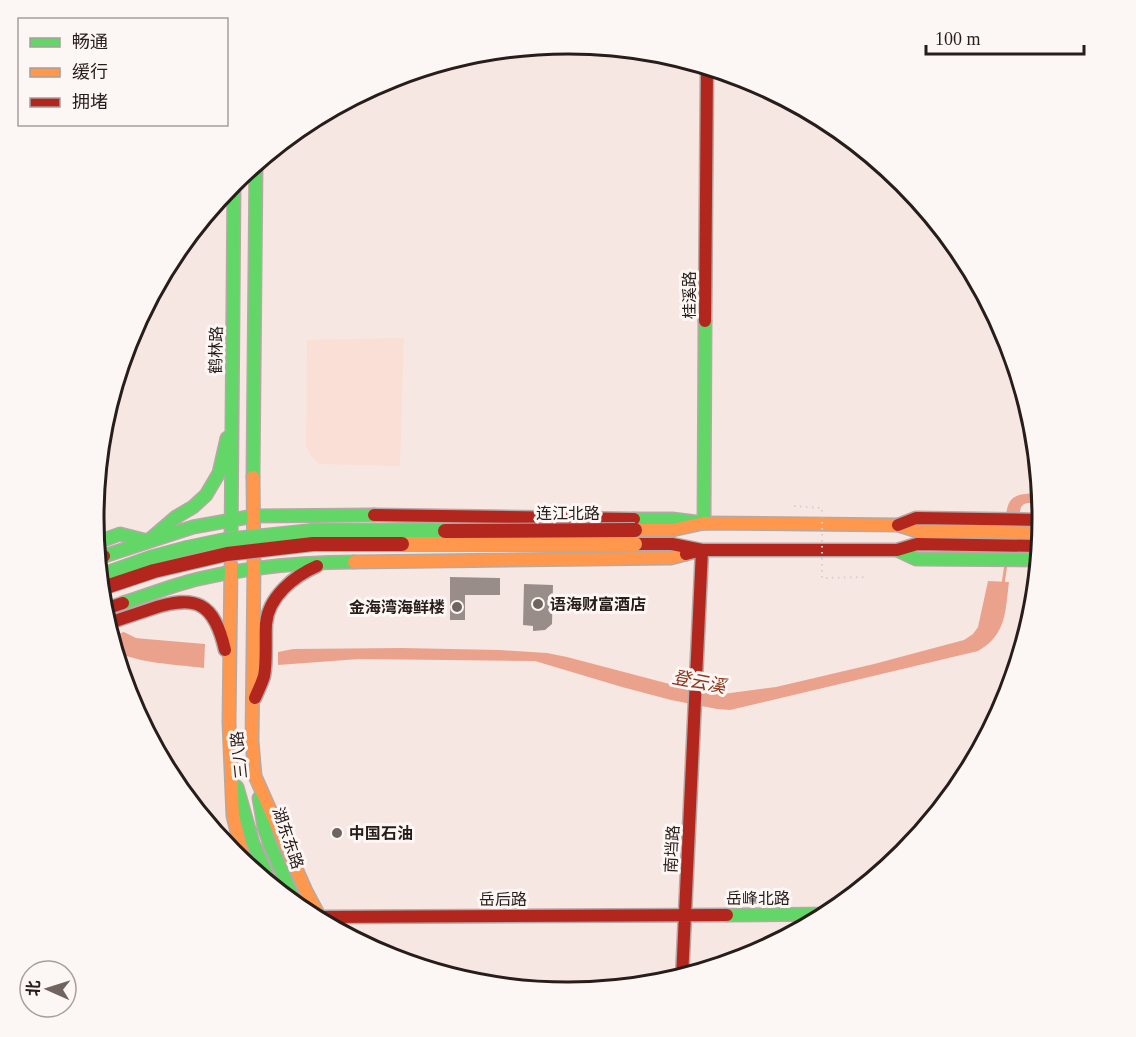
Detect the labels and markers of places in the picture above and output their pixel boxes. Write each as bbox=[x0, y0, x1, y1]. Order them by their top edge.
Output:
place label: 语海财富酒店 bbox=[550, 596, 646, 613]
marker: 语海财富酒店 bbox=[531, 597, 545, 611]
place label: 金海湾海鲜楼 bbox=[349, 598, 445, 616]
marker: 金海湾海鲜楼 bbox=[450, 600, 464, 614]
place label: 中国石油 bbox=[349, 825, 413, 842]
marker: 中国石油 bbox=[330, 826, 344, 840]

